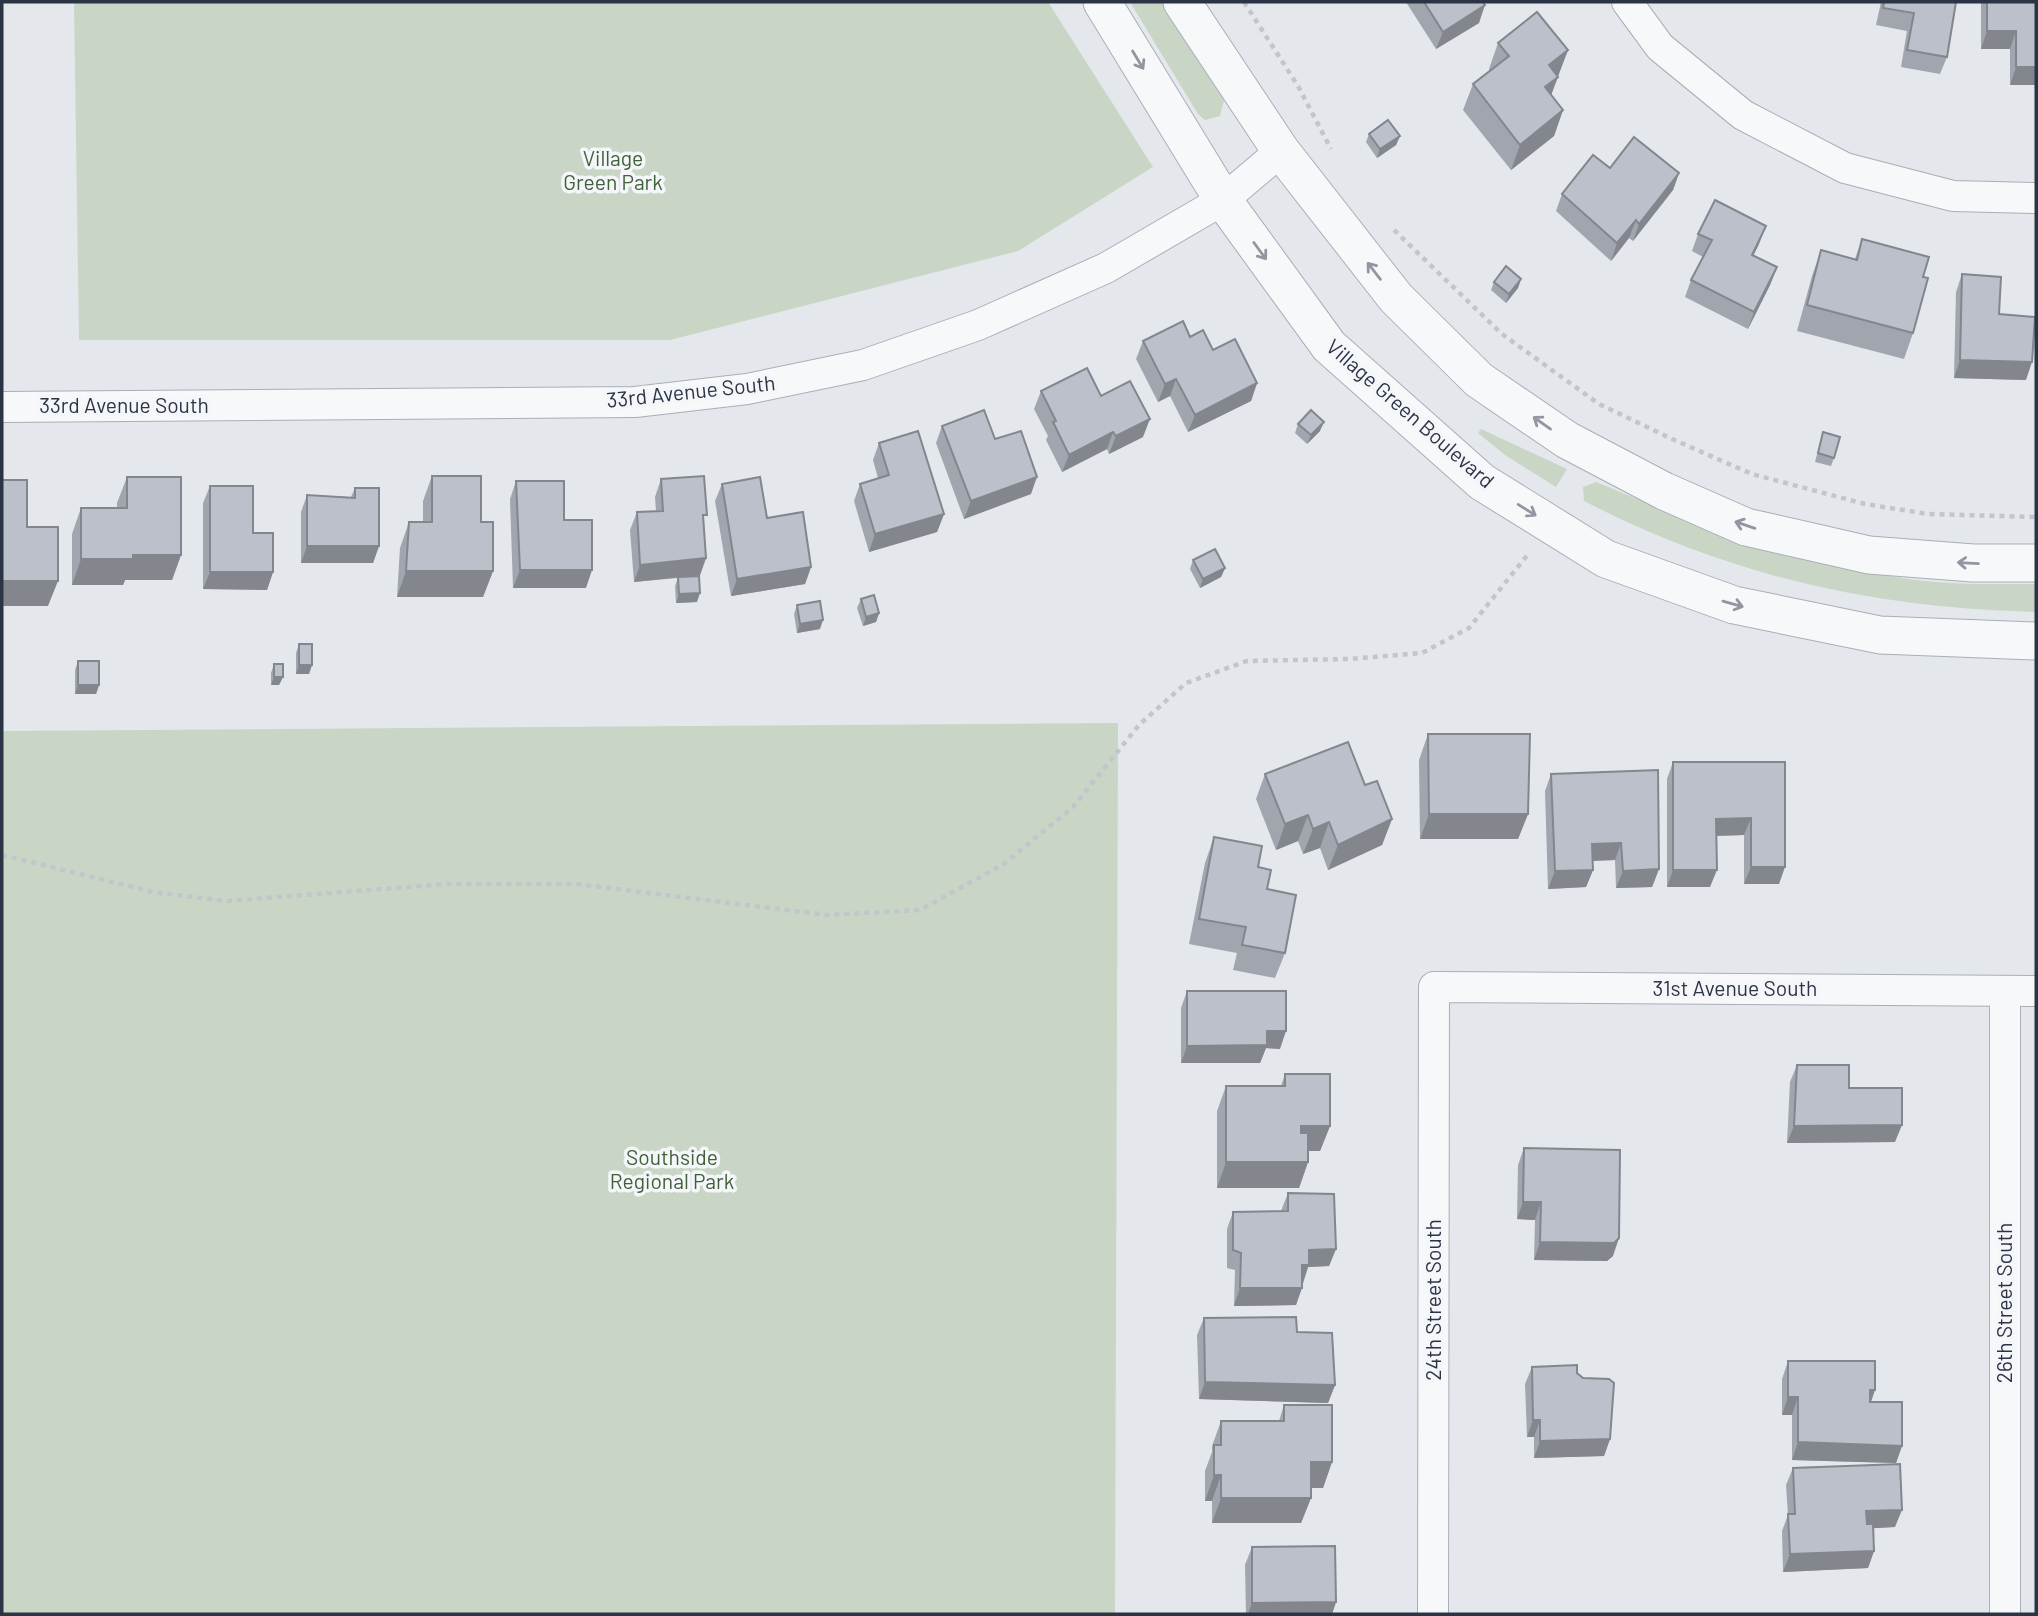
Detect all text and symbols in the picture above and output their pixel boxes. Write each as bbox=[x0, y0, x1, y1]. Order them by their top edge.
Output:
one-way arrow bbox=[1131, 49, 1145, 69]
park label: Village Green Park bbox=[563, 145, 663, 194]
one-way arrow bbox=[1253, 242, 1268, 260]
one-way arrow bbox=[1367, 262, 1382, 280]
street label: Village Green Boulevard bbox=[1322, 333, 1500, 493]
street label: 33rd Avenue South bbox=[605, 369, 777, 412]
street label: 33rd Avenue South bbox=[39, 392, 209, 417]
one-way arrow bbox=[1533, 416, 1552, 430]
one-way arrow bbox=[1517, 503, 1537, 517]
one-way arrow bbox=[1734, 518, 1756, 530]
one-way arrow bbox=[1957, 556, 1980, 569]
one-way arrow bbox=[1722, 598, 1744, 611]
street label: 31st Avenue South bbox=[1653, 975, 1817, 1000]
park label: Southside Regional Park bbox=[610, 1144, 734, 1193]
street label: 24th Street South bbox=[1420, 1219, 1445, 1381]
street label: 26th Street South bbox=[1991, 1223, 2016, 1383]

